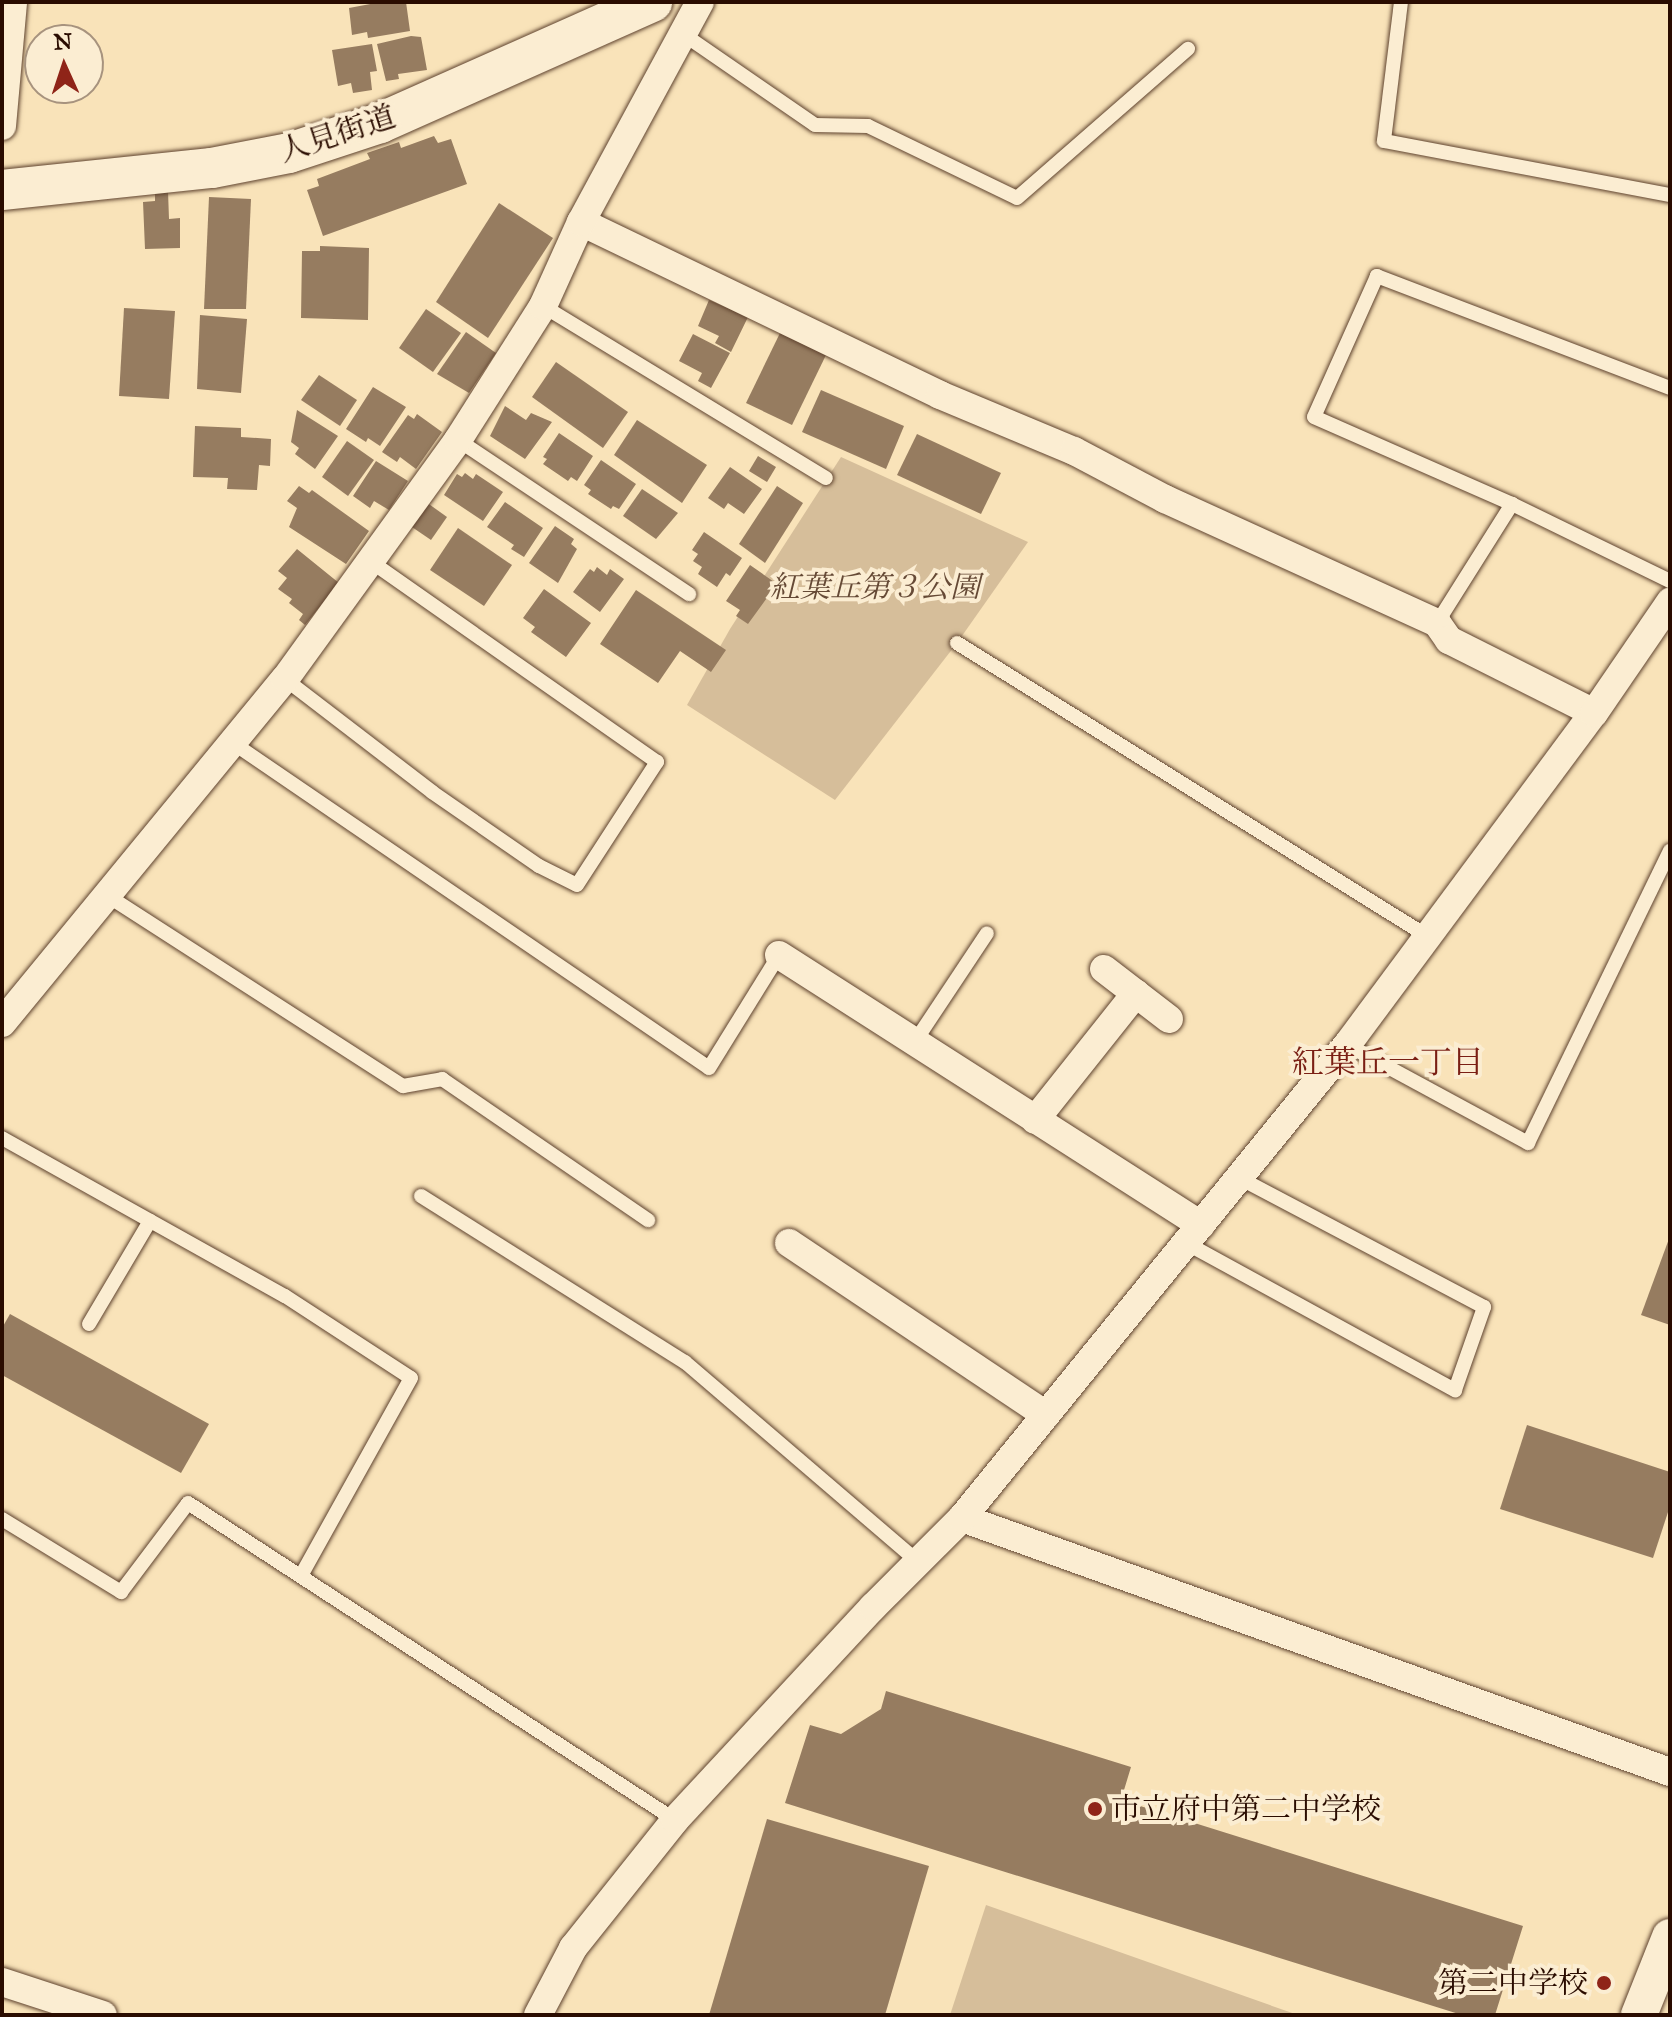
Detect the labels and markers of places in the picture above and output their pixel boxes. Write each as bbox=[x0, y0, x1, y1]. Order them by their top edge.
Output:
place label: 市立府中第二中学校 bbox=[1111, 1791, 1381, 1827]
marker: 市立府中第二中学校 bbox=[1086, 1800, 1104, 1818]
place label: 第二中学校 bbox=[1438, 1965, 1588, 2001]
marker: 第二中学校 bbox=[1595, 1974, 1613, 1992]

